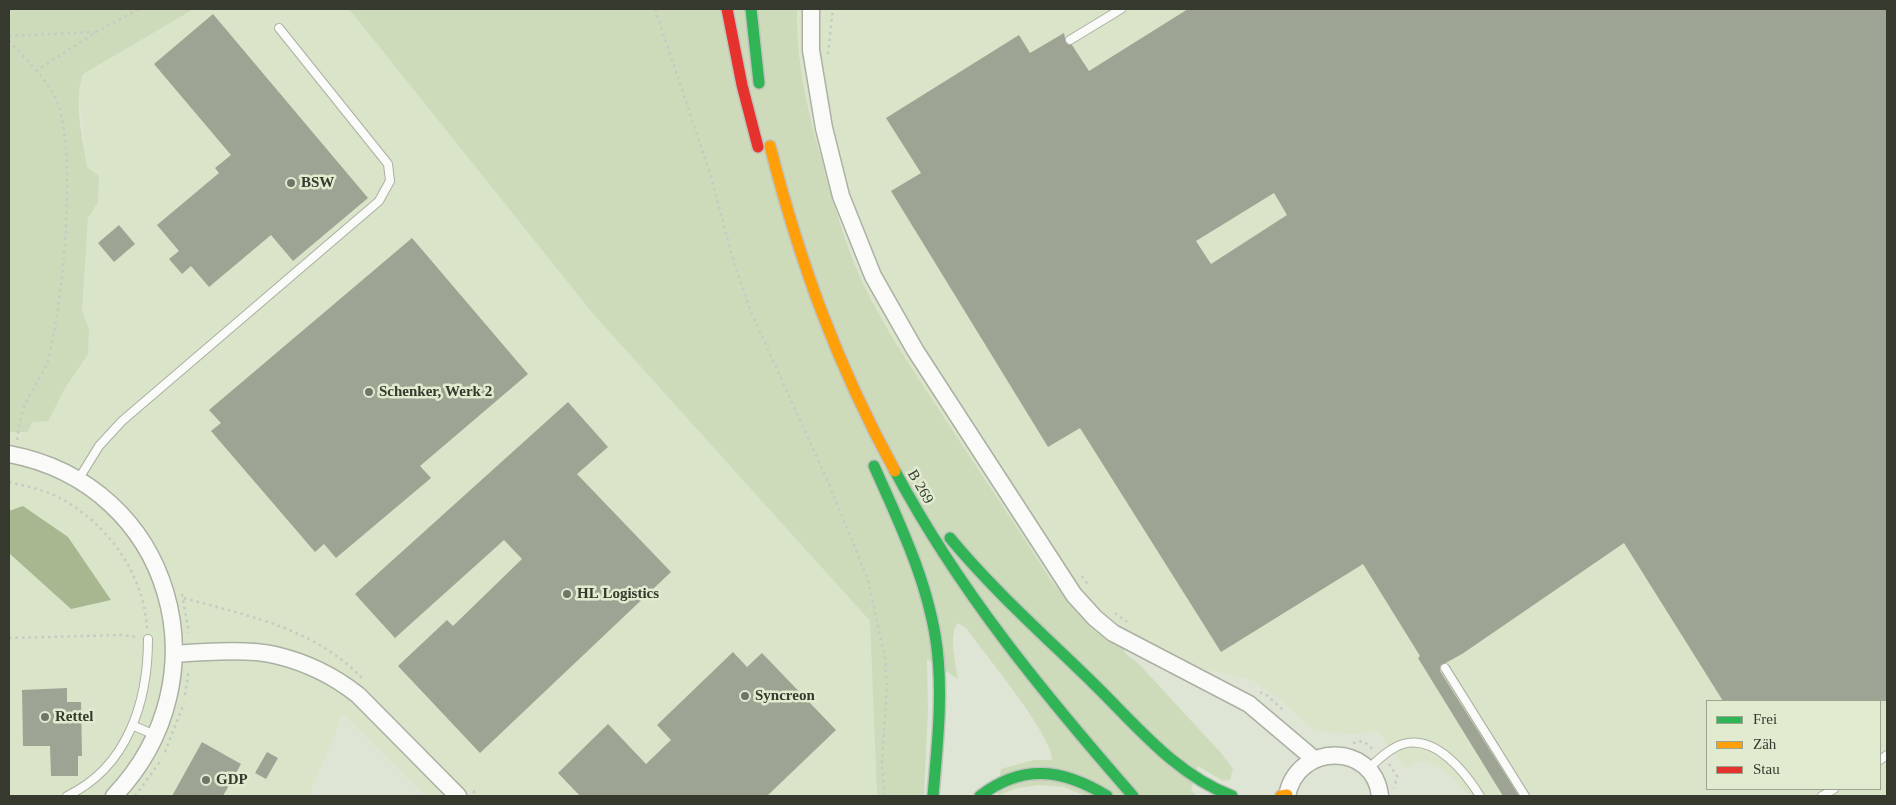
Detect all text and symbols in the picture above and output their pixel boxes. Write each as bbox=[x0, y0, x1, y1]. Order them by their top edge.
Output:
place label: BSW bbox=[301, 174, 334, 192]
marker: BSW bbox=[285, 177, 297, 189]
place label: Schenker, Werk 2 bbox=[379, 383, 492, 401]
marker: Schenker, Werk 2 bbox=[363, 386, 375, 398]
street label: B 269 bbox=[903, 467, 937, 507]
place label: HL Logistics bbox=[577, 585, 659, 603]
marker: HL Logistics bbox=[561, 588, 573, 600]
place label: Syncreon bbox=[755, 687, 815, 705]
marker: Syncreon bbox=[739, 690, 751, 702]
legend bbox=[1706, 700, 1881, 790]
place label: Rettel bbox=[55, 708, 93, 726]
marker: Rettel bbox=[39, 711, 51, 723]
text: Frei bbox=[1753, 711, 1777, 727]
text: Zäh bbox=[1753, 736, 1776, 752]
text: Stau bbox=[1753, 761, 1780, 777]
place label: GDP bbox=[216, 771, 248, 789]
marker: GDP bbox=[200, 774, 212, 786]

